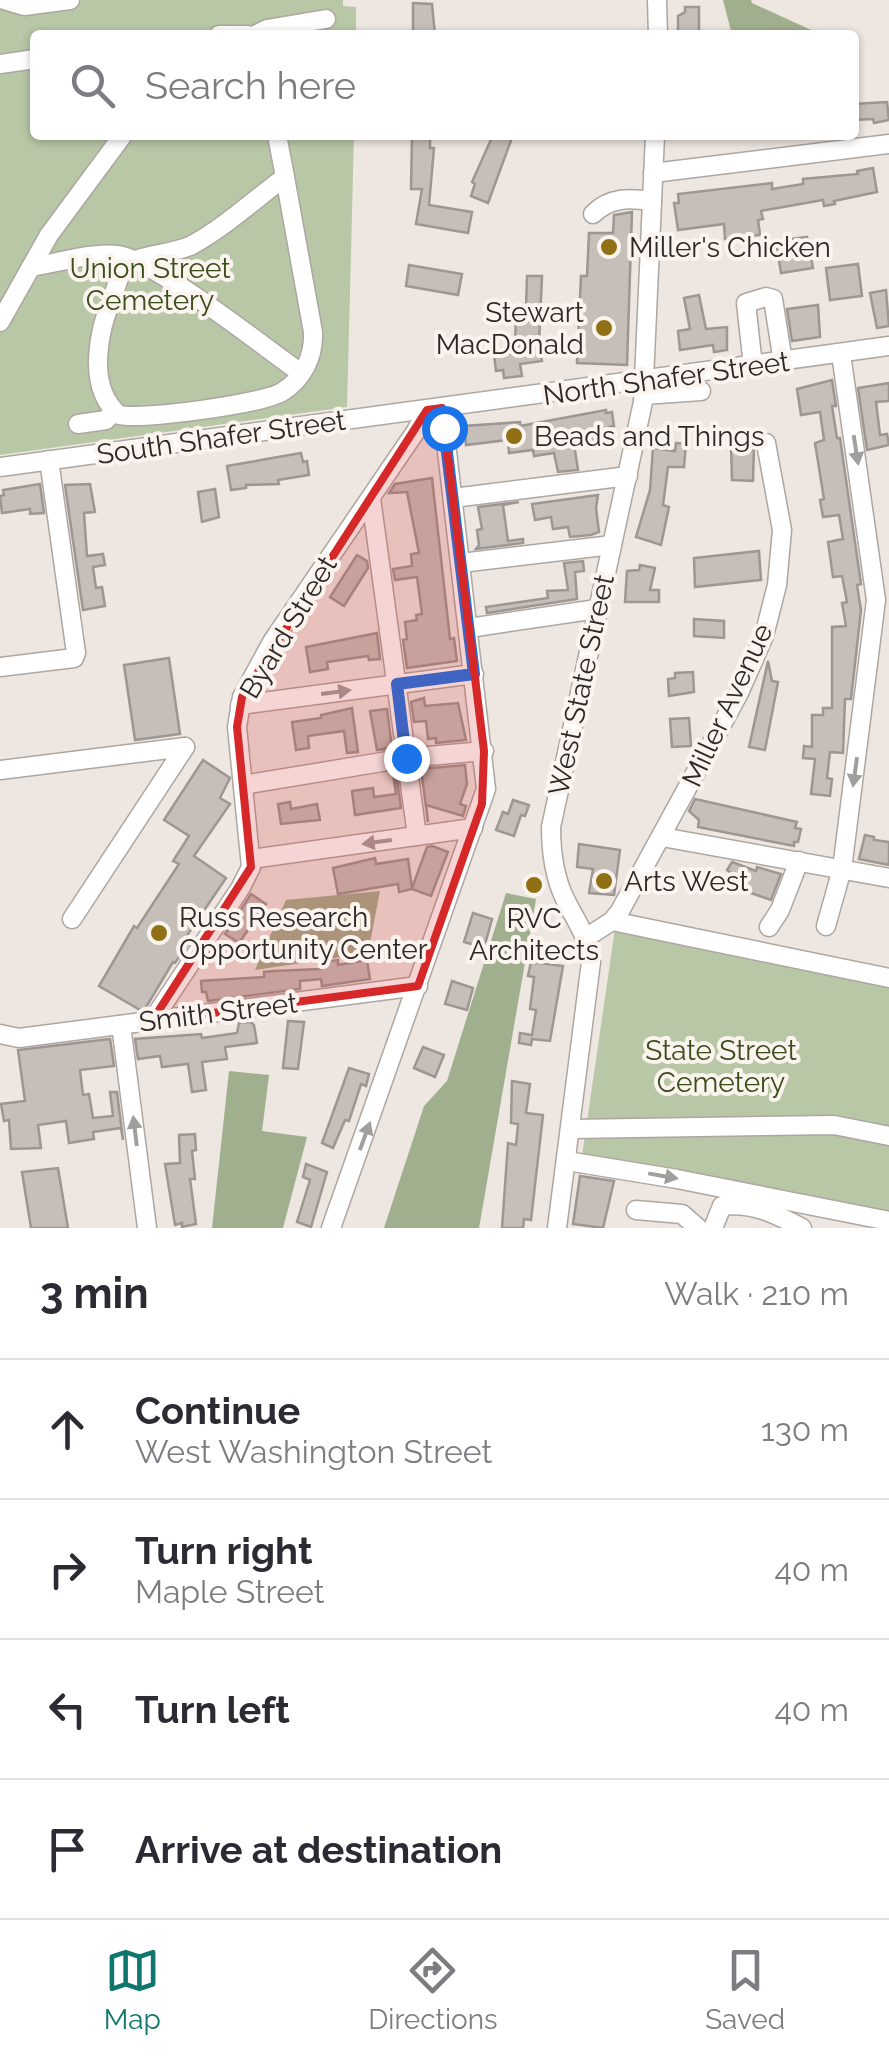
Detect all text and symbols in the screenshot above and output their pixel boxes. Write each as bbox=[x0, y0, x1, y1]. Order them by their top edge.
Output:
search box bbox=[30, 30, 859, 140]
icon: search bbox=[65, 58, 120, 113]
text: Search here bbox=[145, 63, 356, 108]
place label: Miller's Chicken bbox=[629, 231, 831, 264]
marker: Miller's Chicken bbox=[598, 236, 620, 258]
park label: Union Street Cemetery bbox=[69, 252, 231, 317]
place label: Stewart MacDonald bbox=[436, 296, 585, 361]
marker: Stewart MacDonald bbox=[593, 317, 615, 339]
street label: North Shafer Street bbox=[541, 345, 792, 412]
street label: South Shafer Street bbox=[95, 404, 348, 471]
route start bbox=[422, 406, 468, 452]
place label: Beads and Things bbox=[534, 420, 764, 453]
marker: Beads and Things bbox=[503, 425, 525, 447]
one-way arrow bbox=[848, 435, 864, 466]
street label: Byard Street bbox=[233, 550, 344, 704]
street label: West State Street bbox=[542, 571, 621, 799]
street label: Miller Avenue bbox=[675, 618, 780, 792]
one-way arrow bbox=[321, 684, 352, 700]
route end bbox=[384, 736, 430, 782]
one-way arrow bbox=[846, 757, 862, 789]
one-way arrow bbox=[361, 834, 392, 850]
place label: Arts West bbox=[624, 865, 749, 898]
marker: Arts West bbox=[593, 870, 615, 892]
marker: RVC Architects bbox=[523, 874, 545, 896]
place label: Russ Research Opportunity Center bbox=[179, 901, 428, 966]
place label: RVC Architects bbox=[469, 902, 599, 967]
marker: Russ Research Opportunity Center bbox=[148, 922, 170, 944]
street label: Smith Street bbox=[137, 986, 300, 1039]
park label: State Street Cemetery bbox=[645, 1034, 797, 1099]
one-way arrow bbox=[126, 1115, 142, 1147]
one-way arrow bbox=[357, 1121, 373, 1151]
one-way arrow bbox=[648, 1169, 679, 1185]
text: 3 min bbox=[40, 1269, 149, 1318]
text: Walk · 210 m bbox=[664, 1275, 849, 1312]
text: Continue bbox=[135, 1388, 300, 1433]
icon: ahead bbox=[40, 1402, 95, 1457]
text: 130 m bbox=[761, 1411, 849, 1448]
text: West Washington Street bbox=[135, 1433, 492, 1470]
text: Turn right bbox=[135, 1528, 312, 1573]
icon: right bbox=[40, 1542, 95, 1597]
text: 40 m bbox=[774, 1551, 849, 1588]
text: Maple Street bbox=[135, 1573, 324, 1610]
icon: left bbox=[40, 1682, 95, 1737]
text: Turn left bbox=[135, 1687, 290, 1732]
text: 40 m bbox=[774, 1691, 849, 1728]
icon: arrive bbox=[40, 1822, 95, 1877]
text: Arrive at destination bbox=[135, 1827, 502, 1872]
tab: Map bbox=[104, 1943, 161, 2036]
tab: Directions bbox=[368, 1943, 498, 2036]
tab: Saved bbox=[705, 1943, 785, 2036]

